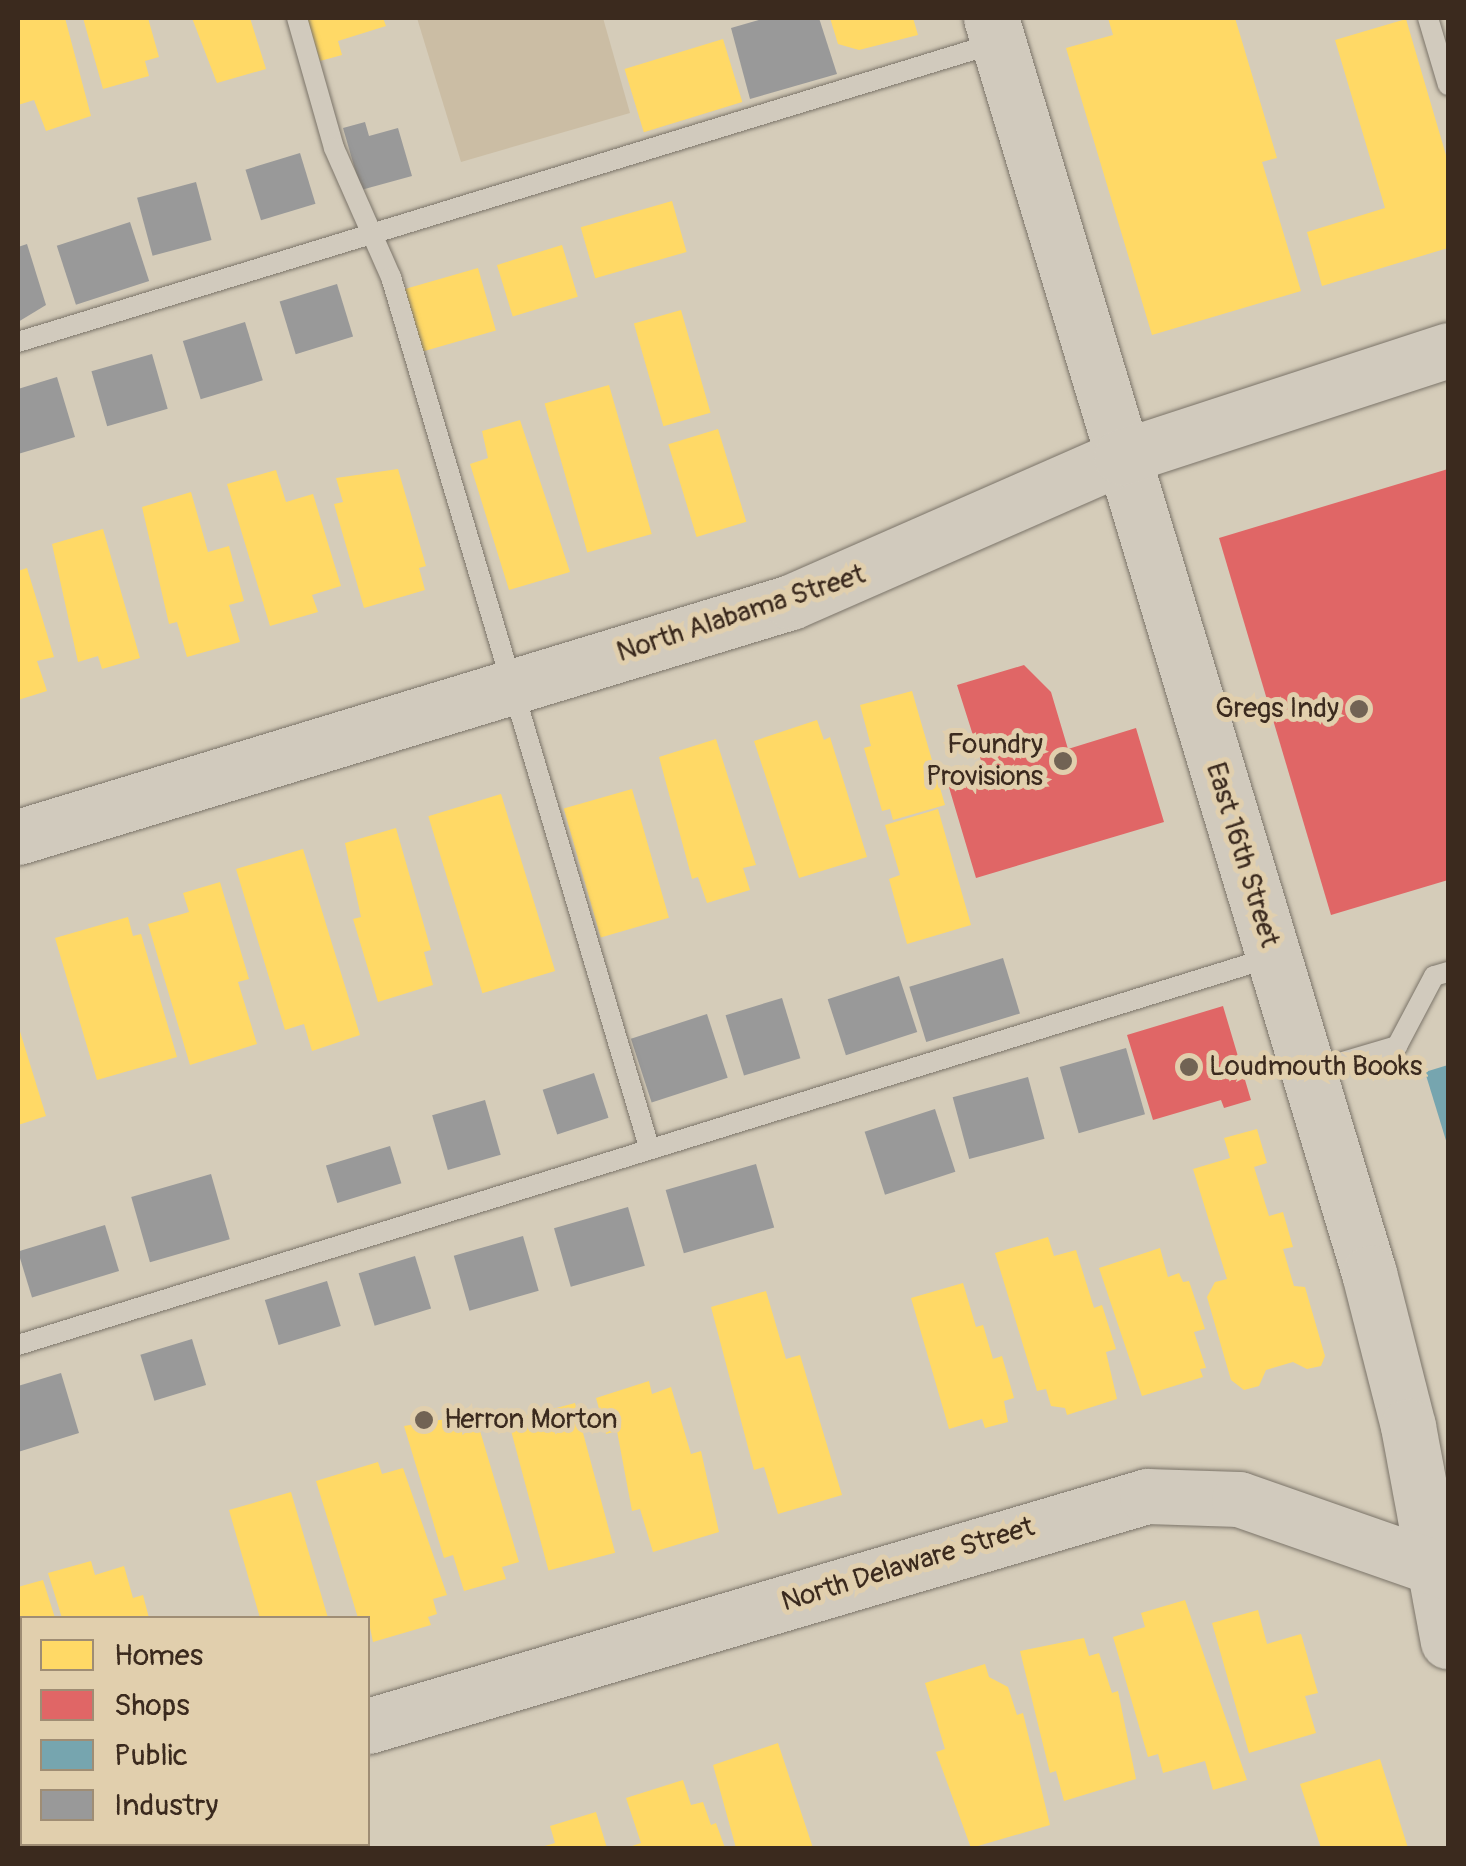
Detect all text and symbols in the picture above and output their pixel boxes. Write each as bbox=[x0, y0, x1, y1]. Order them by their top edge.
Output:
street label: North Alabama Street bbox=[613, 558, 869, 670]
place label: Gregs Indy bbox=[1215, 692, 1339, 726]
marker: Gregs Indy bbox=[1348, 698, 1370, 720]
place label: Foundry Provisions bbox=[926, 728, 1043, 794]
marker: Foundry Provisions bbox=[1052, 750, 1074, 772]
street label: East 16th Street bbox=[1198, 759, 1286, 951]
place label: Loudmouth Books bbox=[1209, 1050, 1422, 1084]
marker: Loudmouth Books bbox=[1178, 1056, 1200, 1078]
place label: Herron Morton bbox=[444, 1403, 618, 1437]
marker: Herron Morton bbox=[413, 1409, 435, 1431]
street label: North Delaware Street bbox=[777, 1511, 1039, 1619]
legend bbox=[20, 1616, 370, 1846]
text: Homes bbox=[114, 1637, 203, 1674]
text: Shops bbox=[114, 1687, 190, 1724]
text: Public bbox=[114, 1737, 188, 1774]
text: Industry bbox=[114, 1787, 218, 1824]

